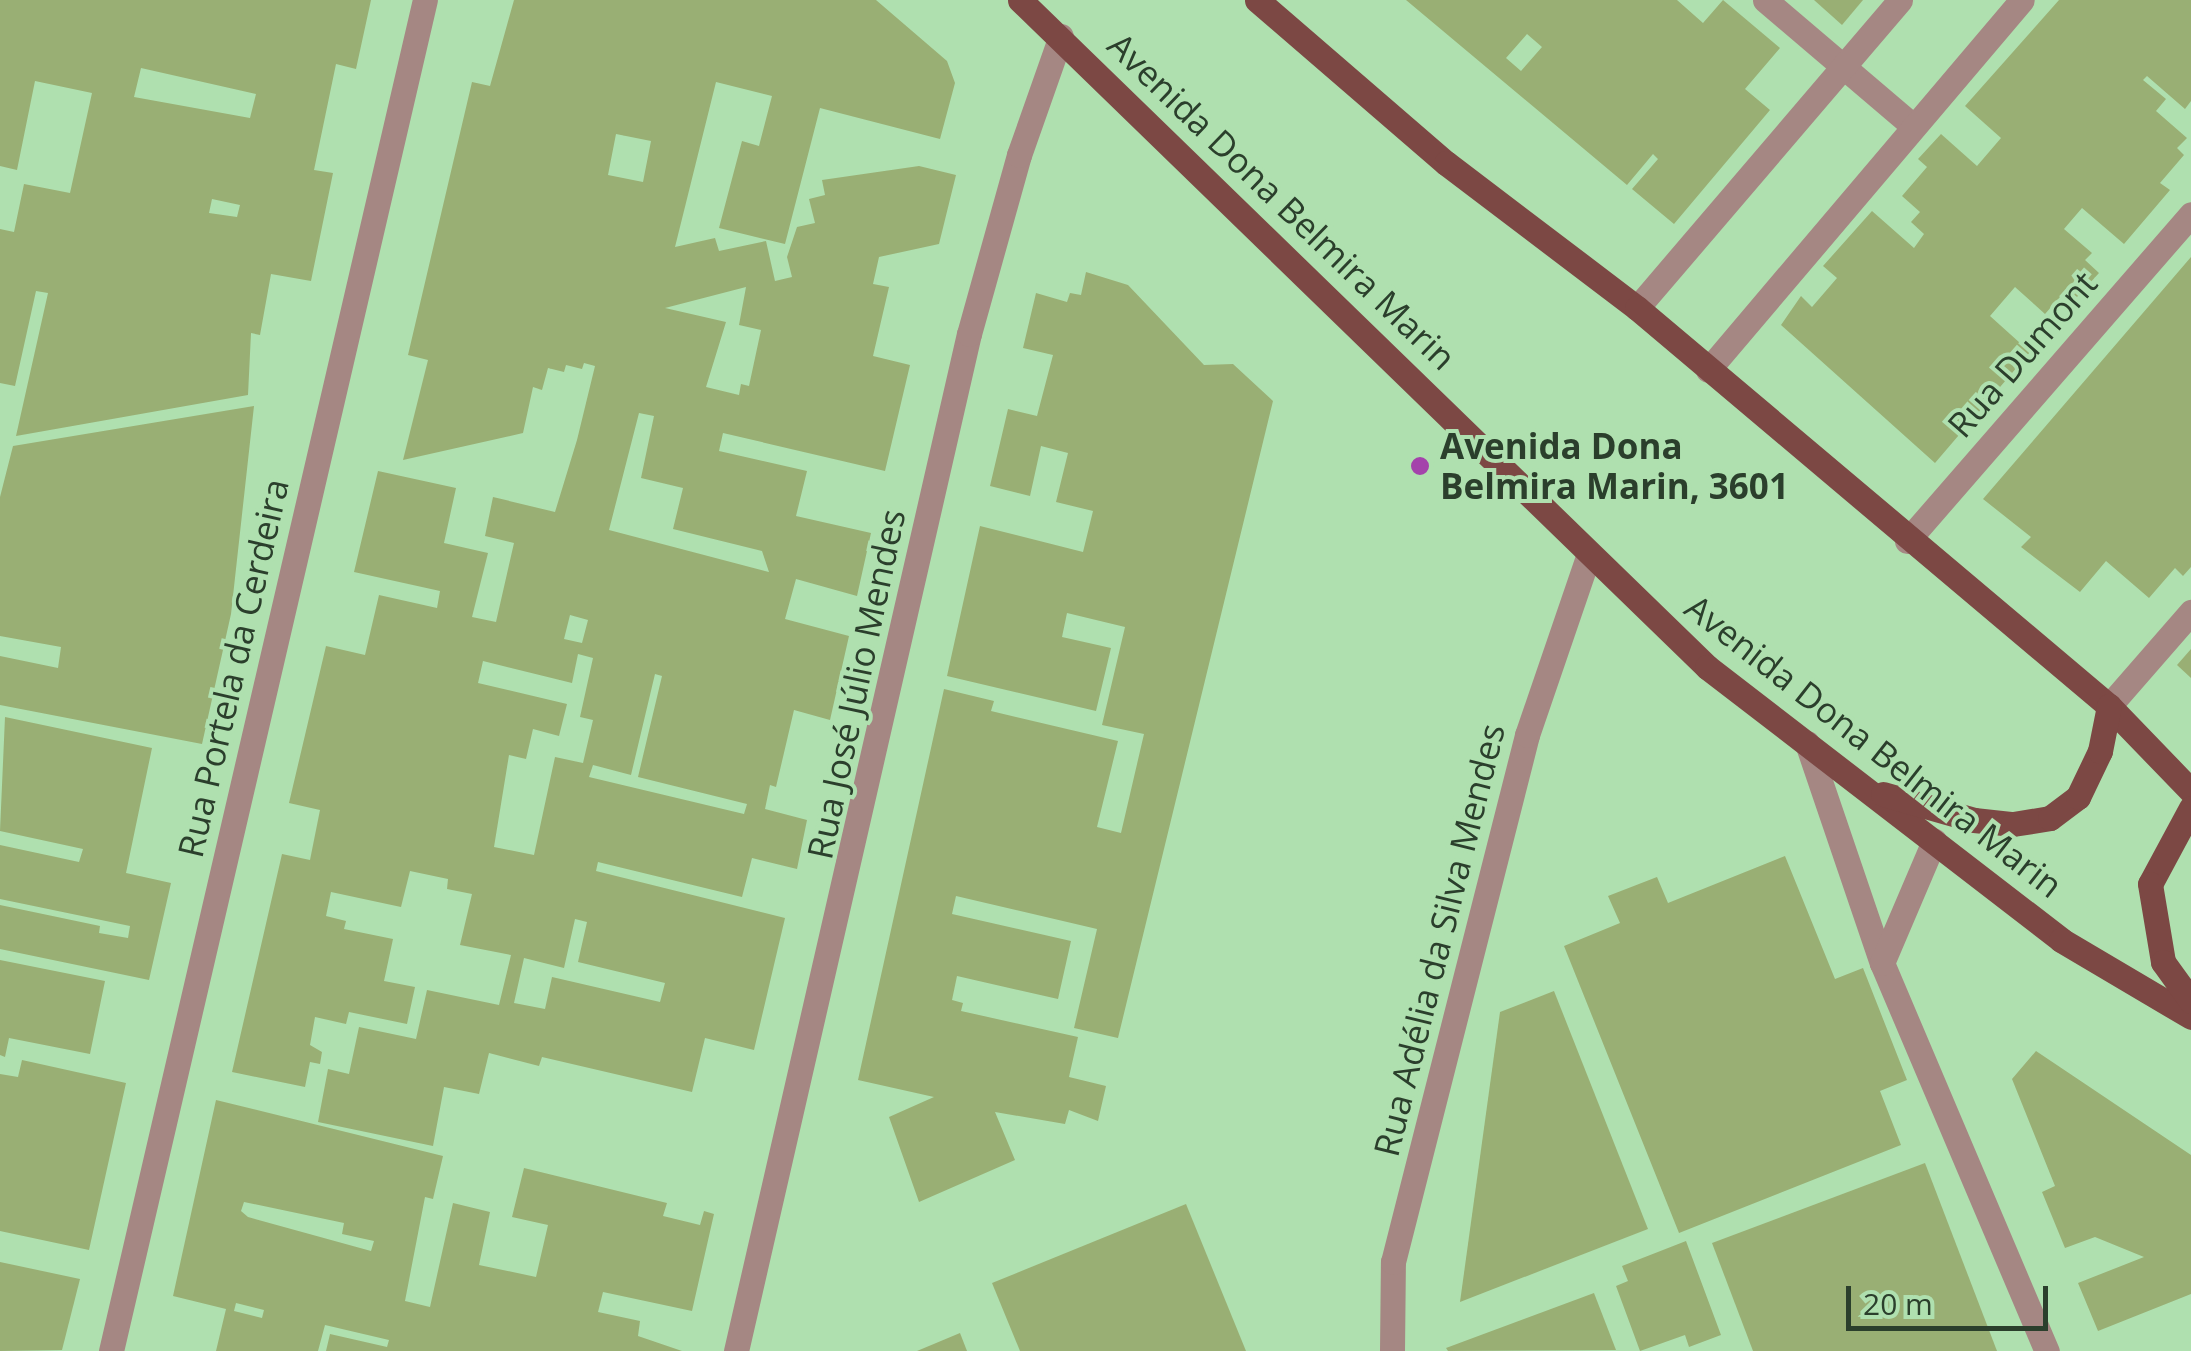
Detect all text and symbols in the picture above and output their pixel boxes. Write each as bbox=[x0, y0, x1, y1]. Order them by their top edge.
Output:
street label: Avenida Dona Belmira Marin bbox=[1100, 24, 1464, 378]
street label: Rua Dumont bbox=[1939, 263, 2105, 445]
place label: Avenida Dona Belmira Marin, 3601 bbox=[1440, 425, 1789, 507]
marker: Avenida Dona Belmira Marin, 3601 bbox=[1409, 455, 1431, 477]
street label: Rua Portela da Cerdeira bbox=[169, 475, 297, 861]
street label: Rua José Júlio Mendes bbox=[798, 505, 914, 863]
street label: Avenida Dona Belmira Marin bbox=[1677, 586, 2071, 906]
street label: Rua Adélia da Silva Mendes bbox=[1365, 719, 1513, 1161]
scale bar bbox=[1851, 1266, 2054, 1328]
text: 20 m bbox=[1863, 1283, 1933, 1324]

